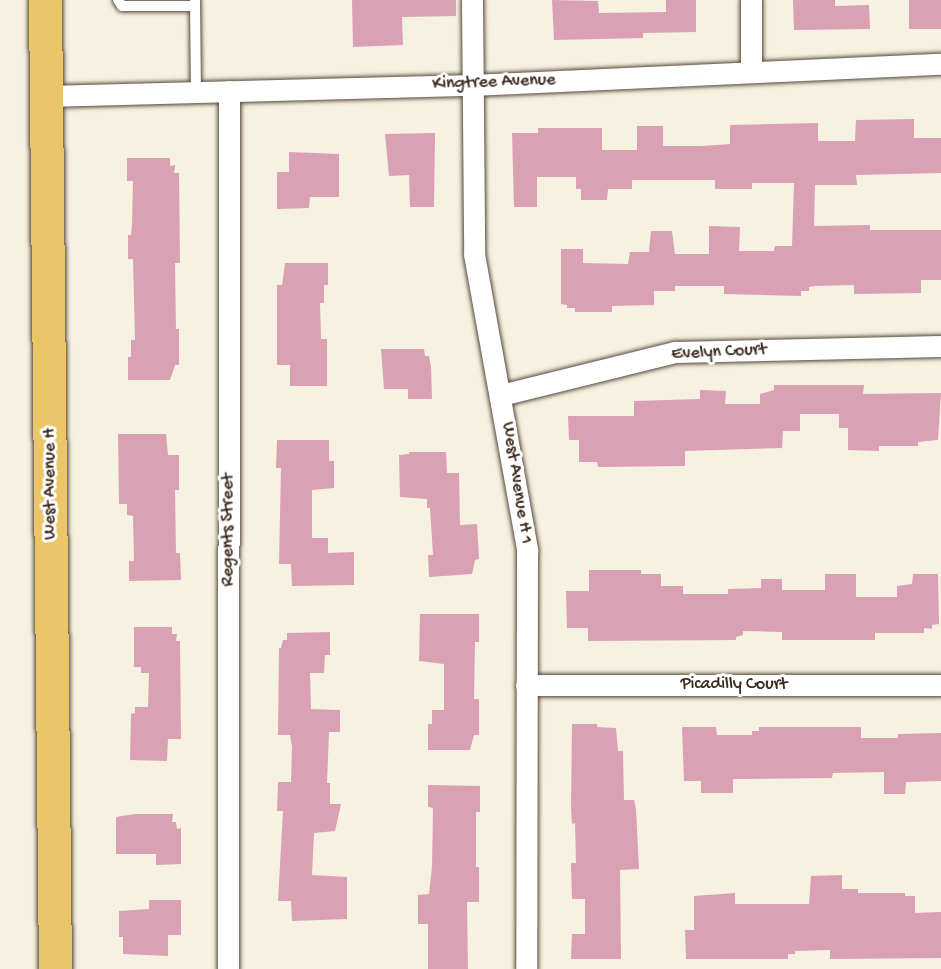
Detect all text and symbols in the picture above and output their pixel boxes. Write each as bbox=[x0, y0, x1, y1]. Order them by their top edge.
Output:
street label: Kingtree Avenue bbox=[432, 70, 556, 96]
street label: Evelyn Court bbox=[671, 340, 767, 366]
street label: West Avenue H 1 bbox=[496, 421, 536, 545]
street label: West Avenue H bbox=[40, 428, 62, 540]
street label: Regents Street bbox=[218, 473, 240, 587]
street label: Picadilly Court bbox=[681, 674, 787, 696]

